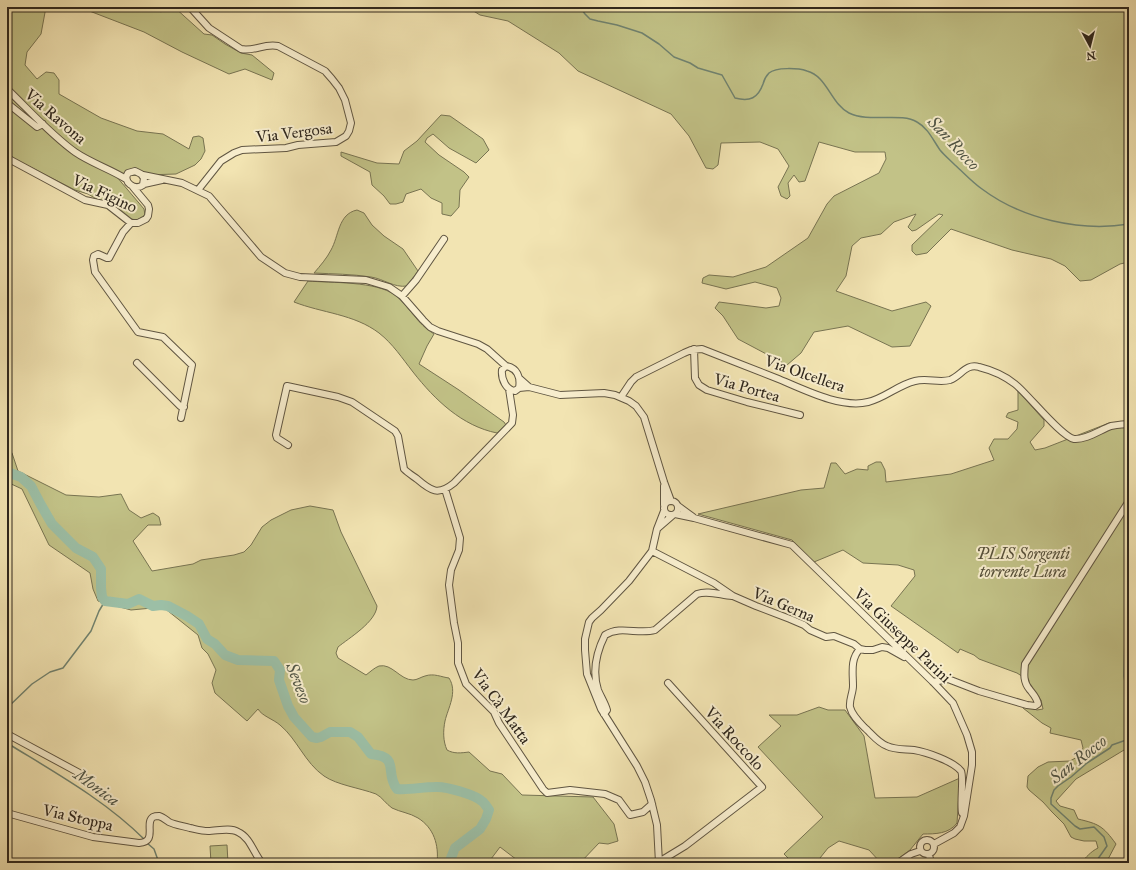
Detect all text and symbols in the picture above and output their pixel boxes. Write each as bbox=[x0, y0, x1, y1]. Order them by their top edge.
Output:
north arrow bbox=[1070, 26, 1110, 66]
text: N bbox=[1085, 48, 1097, 63]
street label: Via Ravona bbox=[20, 84, 90, 148]
water label: San Rocco bbox=[922, 111, 984, 175]
street label: Via Vergosa bbox=[254, 118, 334, 148]
street label: Via Figino bbox=[68, 170, 140, 218]
street label: Via Olcellera bbox=[761, 351, 848, 396]
street label: Via Portea bbox=[711, 369, 782, 406]
park label: PLIS Sorgenti torrente Lura bbox=[976, 544, 1070, 581]
street label: Via Gerna bbox=[749, 583, 818, 626]
street label: Via Giuseppe Parini bbox=[849, 583, 956, 687]
water label: Seveso bbox=[281, 659, 316, 707]
street label: Via Cà Matta bbox=[467, 664, 535, 748]
street label: Via Roccolo bbox=[700, 702, 768, 774]
water label: San Rocco bbox=[1045, 730, 1112, 789]
water label: Monica bbox=[68, 763, 123, 811]
street label: Via Stoppa bbox=[40, 800, 115, 835]

